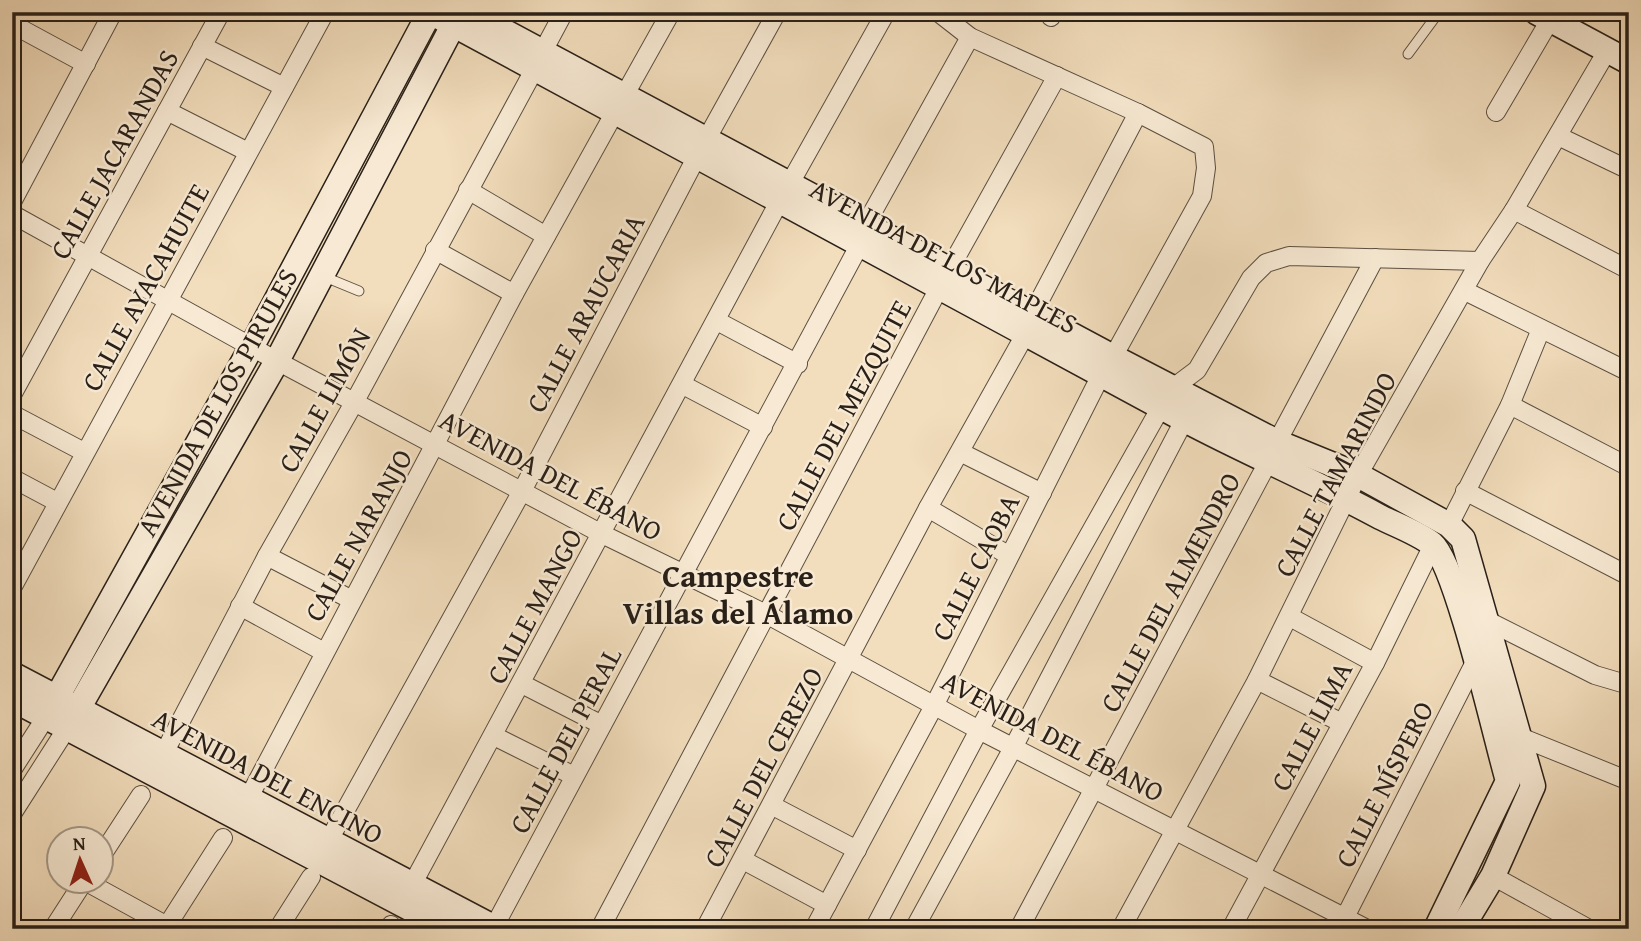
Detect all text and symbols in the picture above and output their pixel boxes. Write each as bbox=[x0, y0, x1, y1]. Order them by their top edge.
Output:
street label: CALLE JACARANDAS bbox=[39, 41, 188, 266]
street label: AVENIDA DE LOS MAPLES bbox=[803, 168, 1085, 344]
street label: CALLE AYACAHUITE bbox=[70, 176, 219, 398]
street label: CALLE ARAUCARIA bbox=[515, 206, 654, 419]
street label: AVENIDA DE LOS PIRULES bbox=[126, 260, 307, 543]
street label: CALLE DEL MEZQUITE bbox=[764, 292, 921, 537]
street label: CALLE LIMÓN bbox=[267, 320, 380, 479]
street label: CALLE TAMARINDO bbox=[1263, 364, 1406, 584]
street label: AVENIDA DEL ÉBANO bbox=[433, 399, 670, 551]
street label: CALLE NARANJO bbox=[293, 441, 422, 628]
street label: CALLE DEL ALMENDRO bbox=[1089, 465, 1250, 719]
street label: CALLE CAOBA bbox=[920, 486, 1029, 647]
street label: CALLE MANGO bbox=[475, 521, 592, 691]
district label: Campestre Villas del Álamo bbox=[623, 552, 853, 636]
street label: CALLE DEL PERAL bbox=[498, 639, 631, 840]
street label: CALLE LIMA bbox=[1259, 654, 1362, 798]
street label: CALLE DEL CEREZO bbox=[692, 659, 833, 874]
street label: AVENIDA DEL ÉBANO bbox=[935, 660, 1172, 812]
street label: CALLE NÍSPERO bbox=[1324, 693, 1443, 874]
street label: AVENIDA DEL ENCINO bbox=[146, 697, 391, 854]
north arrow bbox=[46, 825, 116, 895]
text: N bbox=[72, 829, 86, 857]

